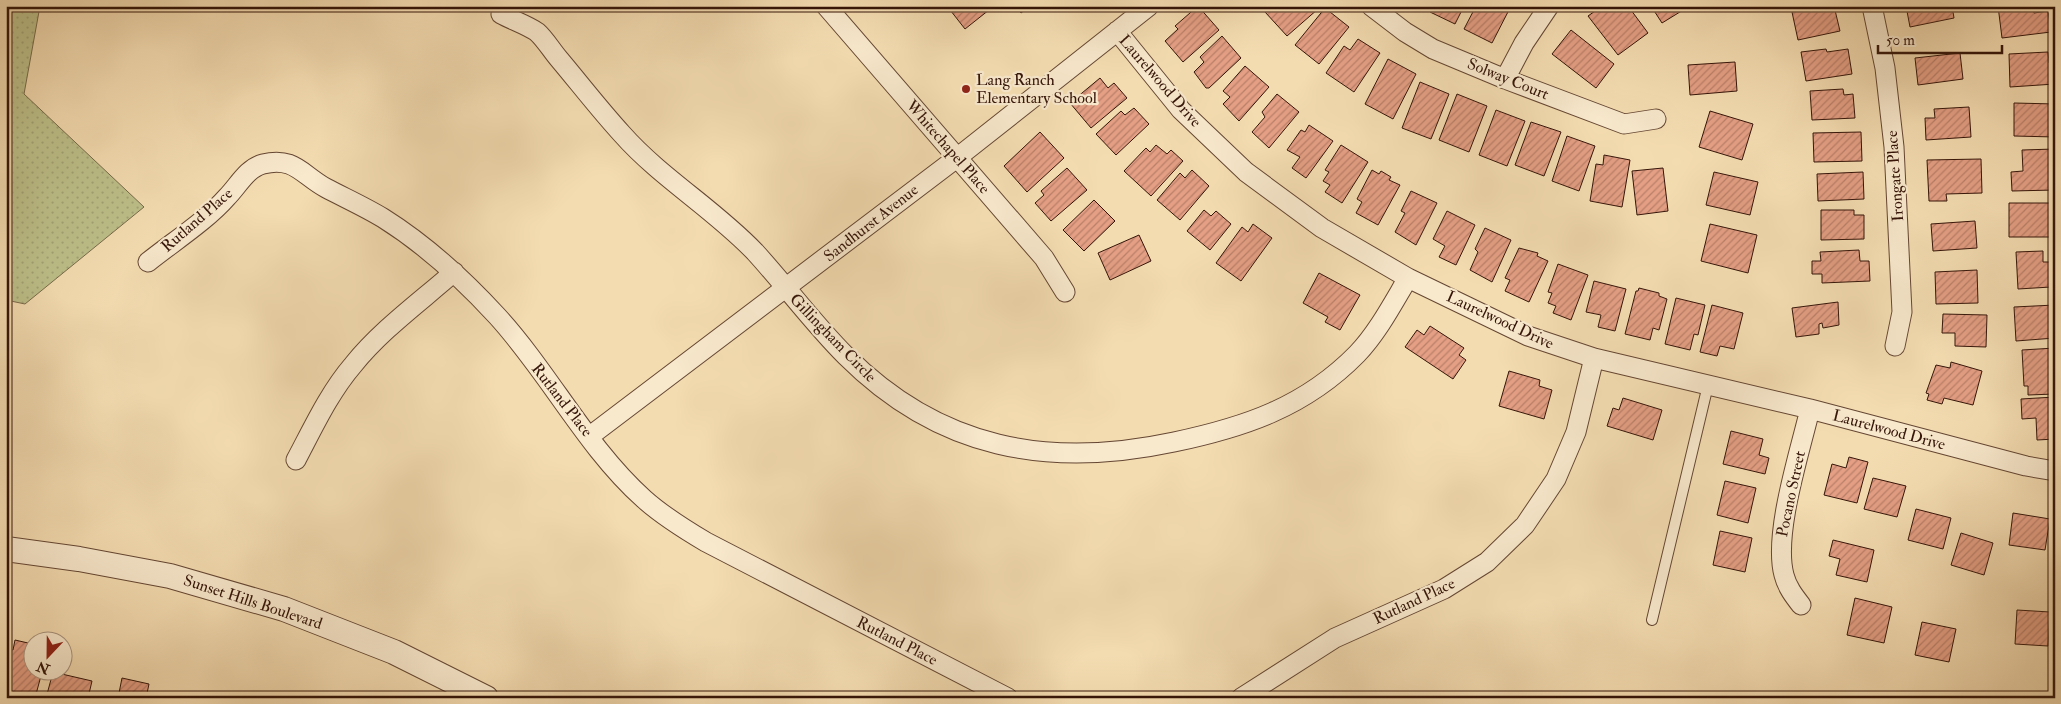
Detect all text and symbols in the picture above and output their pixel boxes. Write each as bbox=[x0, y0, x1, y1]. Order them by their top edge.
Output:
scale bar bbox=[1878, 22, 2002, 54]
street label: Laurelwood Drive bbox=[1114, 31, 1206, 132]
text: 50 m bbox=[1886, 31, 1915, 50]
street label: Solway Court bbox=[1464, 54, 1552, 104]
place label: Lang Ranch Elementary School bbox=[976, 70, 1097, 108]
marker: Lang Ranch Elementary School bbox=[960, 83, 972, 95]
street label: Whitechapel Place bbox=[900, 95, 994, 199]
street label: Irongate Place bbox=[1882, 130, 1908, 222]
street label: Sandhurst Avenue bbox=[820, 180, 922, 266]
street label: Rutland Place bbox=[157, 183, 237, 256]
street label: Laurelwood Drive bbox=[1443, 286, 1557, 354]
street label: Gillingham Circle bbox=[786, 289, 881, 387]
street label: Rutland Place bbox=[527, 359, 597, 441]
street label: Laurelwood Drive bbox=[1830, 405, 1948, 455]
street label: Pocano Street bbox=[1772, 449, 1810, 539]
street label: Sunset Hills Boulevard bbox=[181, 570, 325, 634]
street label: Rutland Place bbox=[1370, 573, 1458, 629]
street label: Rutland Place bbox=[853, 612, 941, 670]
north arrow bbox=[22, 632, 72, 682]
text: N bbox=[34, 657, 53, 678]

